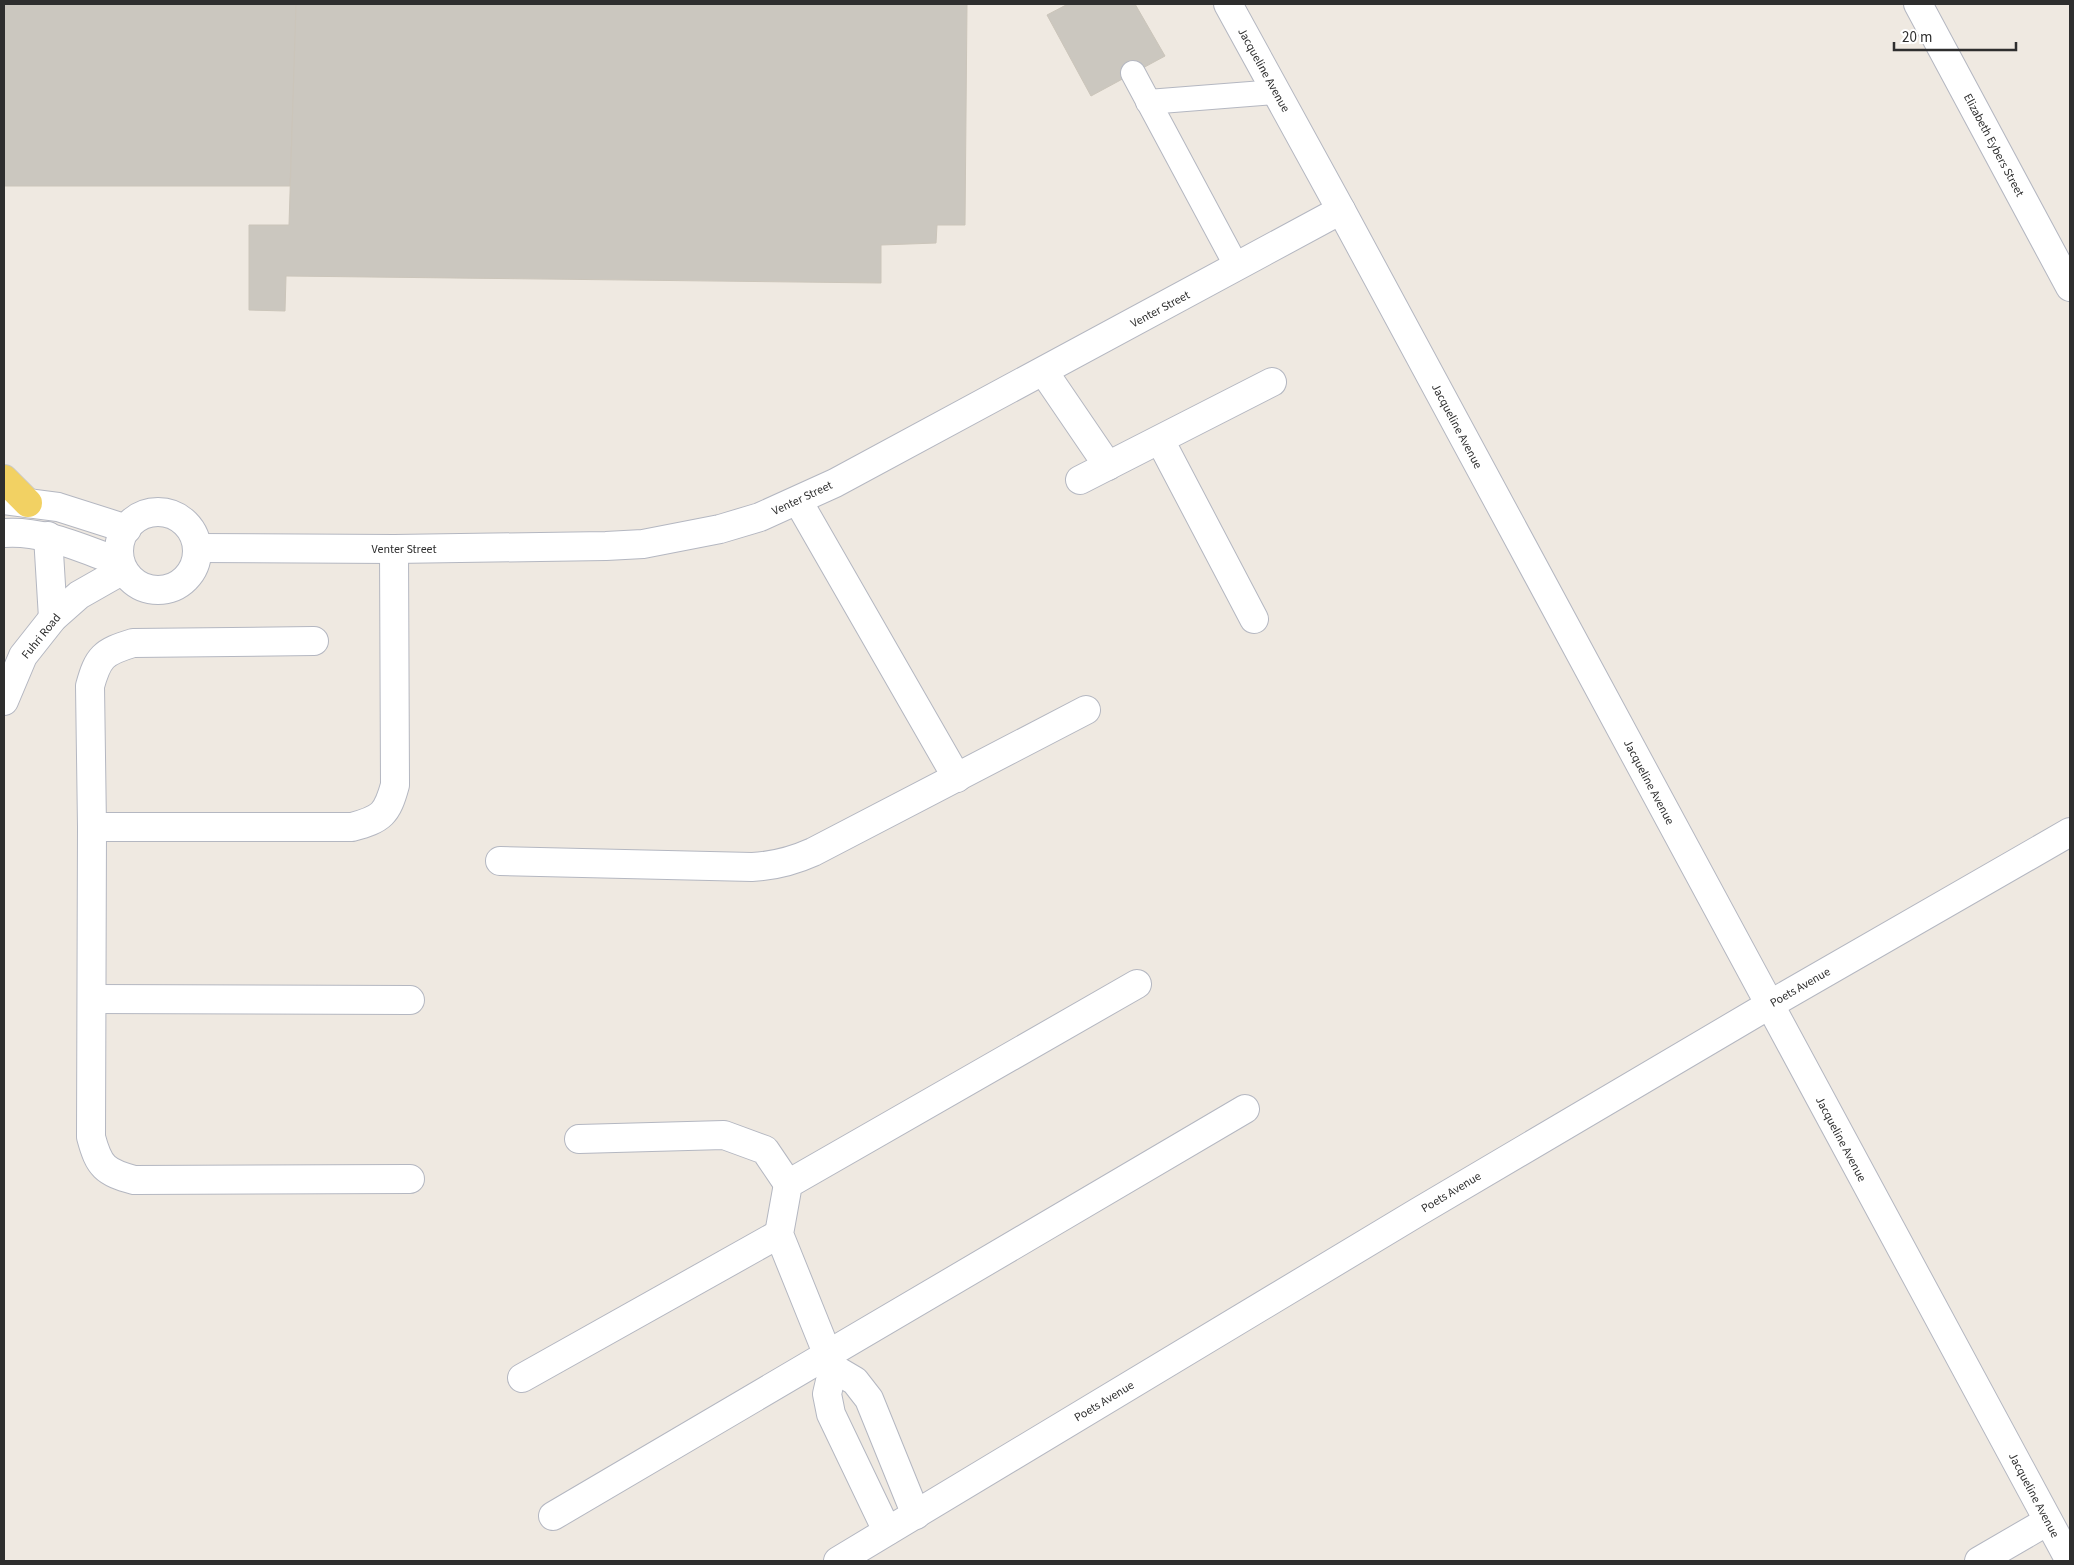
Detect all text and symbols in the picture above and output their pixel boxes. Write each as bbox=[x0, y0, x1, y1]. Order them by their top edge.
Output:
scale bar bbox=[1894, 20, 2016, 52]
street label: Jacqueline Avenue bbox=[1233, 25, 1294, 116]
text: 20 m bbox=[1902, 27, 1932, 48]
street label: Elizabeth Eybers Street bbox=[1959, 91, 2028, 200]
street label: Venter Street bbox=[1128, 287, 1193, 332]
street label: Jacqueline Avenue bbox=[1427, 381, 1486, 472]
street label: Venter Street bbox=[769, 477, 835, 520]
street label: Venter Street bbox=[372, 541, 437, 558]
street label: Fuhri Road bbox=[18, 610, 65, 663]
street label: Jacqueline Avenue bbox=[1619, 737, 1678, 828]
street label: Poets Avenue bbox=[1767, 963, 1834, 1012]
street label: Jacqueline Avenue bbox=[1811, 1094, 1870, 1185]
street label: Poets Avenue bbox=[1418, 1168, 1484, 1217]
street label: Poets Avenue bbox=[1071, 1377, 1137, 1426]
street label: Jacqueline Avenue bbox=[2004, 1450, 2063, 1541]

